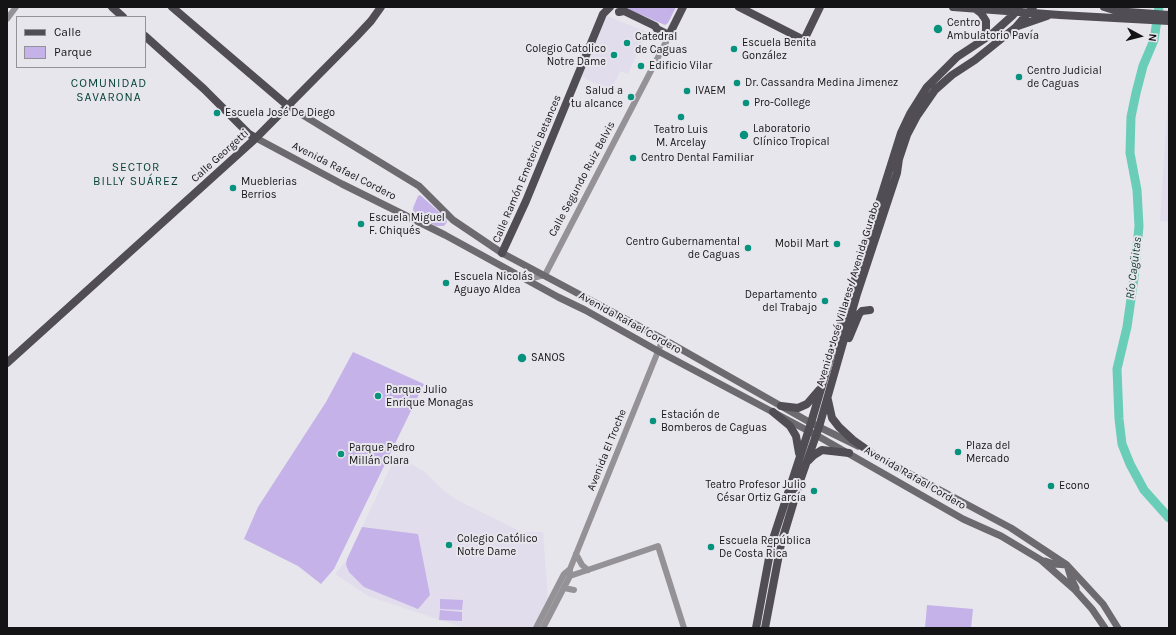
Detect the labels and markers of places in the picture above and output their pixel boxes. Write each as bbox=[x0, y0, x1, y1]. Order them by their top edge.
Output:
place label: Centro Ambulatorio Pavía bbox=[947, 16, 1039, 42]
marker: Centro Ambulatorio Pavía bbox=[932, 23, 944, 35]
place label: Catedral de Caguas bbox=[635, 30, 687, 56]
place label: Escuela Benita González bbox=[742, 36, 816, 62]
marker: Catedral de Caguas bbox=[622, 38, 632, 48]
place label: Colegio Catolico Notre Dame bbox=[525, 42, 606, 68]
marker: Escuela Benita González bbox=[729, 44, 739, 54]
marker: Colegio Catolico Notre Dame bbox=[609, 50, 619, 60]
place label: Edificio Vilar bbox=[649, 59, 712, 73]
marker: Edificio Vilar bbox=[636, 61, 646, 71]
place label: Centro Judicial de Caguas bbox=[1027, 64, 1102, 90]
marker: Centro Judicial de Caguas bbox=[1014, 72, 1024, 82]
place label: Dr. Cassandra Medina Jimenez bbox=[745, 76, 898, 90]
marker: Dr. Cassandra Medina Jimenez bbox=[732, 78, 742, 88]
place label: Salud a tu alcance bbox=[571, 84, 623, 110]
place label: IVAEM bbox=[695, 84, 726, 98]
marker: IVAEM bbox=[682, 86, 692, 96]
marker: Salud a tu alcance bbox=[626, 92, 636, 102]
place label: Pro-College bbox=[754, 96, 810, 110]
marker: Pro-College bbox=[741, 98, 751, 108]
place label: Escuela José De Diego bbox=[225, 106, 335, 120]
marker: Escuela José De Diego bbox=[212, 108, 222, 118]
marker: Teatro Luis M. Arcelay bbox=[676, 112, 686, 122]
place label: Laboratorio Clínico Tropical bbox=[753, 122, 830, 148]
place label: Teatro Luis M. Arcelay bbox=[654, 123, 708, 149]
marker: Laboratorio Clínico Tropical bbox=[738, 129, 750, 141]
place label: Centro Dental Familiar bbox=[641, 151, 754, 165]
marker: Centro Dental Familiar bbox=[628, 153, 638, 163]
place label: Mueblerias Berrios bbox=[241, 175, 297, 201]
marker: Mueblerias Berrios bbox=[228, 183, 238, 193]
place label: Escuela Miguel F. Chiqués bbox=[369, 211, 445, 237]
marker: Escuela Miguel F. Chiqués bbox=[356, 219, 366, 229]
place label: Centro Gubernamental de Caguas bbox=[626, 235, 740, 261]
place label: Mobil Mart bbox=[775, 237, 829, 251]
marker: Mobil Mart bbox=[832, 239, 842, 249]
marker: Centro Gubernamental de Caguas bbox=[743, 243, 753, 253]
place label: Escuela Nicolás Aguayo Aldea bbox=[454, 270, 533, 296]
marker: Escuela Nicolás Aguayo Aldea bbox=[441, 278, 451, 288]
place label: Departamento del Trabajo bbox=[745, 288, 817, 314]
marker: Departamento del Trabajo bbox=[820, 296, 830, 306]
place label: SANOS bbox=[531, 351, 565, 365]
marker: SANOS bbox=[516, 352, 528, 364]
place label: Parque Julio Enrique Monagas bbox=[386, 383, 473, 409]
marker: Parque Julio Enrique Monagas bbox=[373, 391, 383, 401]
place label: Estación de Bomberos de Caguas bbox=[661, 408, 767, 434]
marker: Estación de Bomberos de Caguas bbox=[648, 416, 658, 426]
place label: Plaza del Mercado bbox=[966, 439, 1010, 465]
place label: Parque Pedro Millán Clara bbox=[349, 441, 415, 467]
marker: Plaza del Mercado bbox=[953, 447, 963, 457]
marker: Parque Pedro Millán Clara bbox=[336, 449, 346, 459]
place label: Teatro Profesor Julio César Ortiz García bbox=[706, 478, 806, 504]
place label: Econo bbox=[1059, 479, 1090, 493]
marker: Econo bbox=[1046, 481, 1056, 491]
marker: Teatro Profesor Julio César Ortiz García bbox=[809, 486, 819, 496]
place label: Colegio Católico Notre Dame bbox=[457, 532, 538, 558]
place label: Escuela República De Costa Rica bbox=[719, 534, 811, 560]
marker: Colegio Católico Notre Dame bbox=[444, 540, 454, 550]
marker: Escuela República De Costa Rica bbox=[706, 542, 716, 552]

